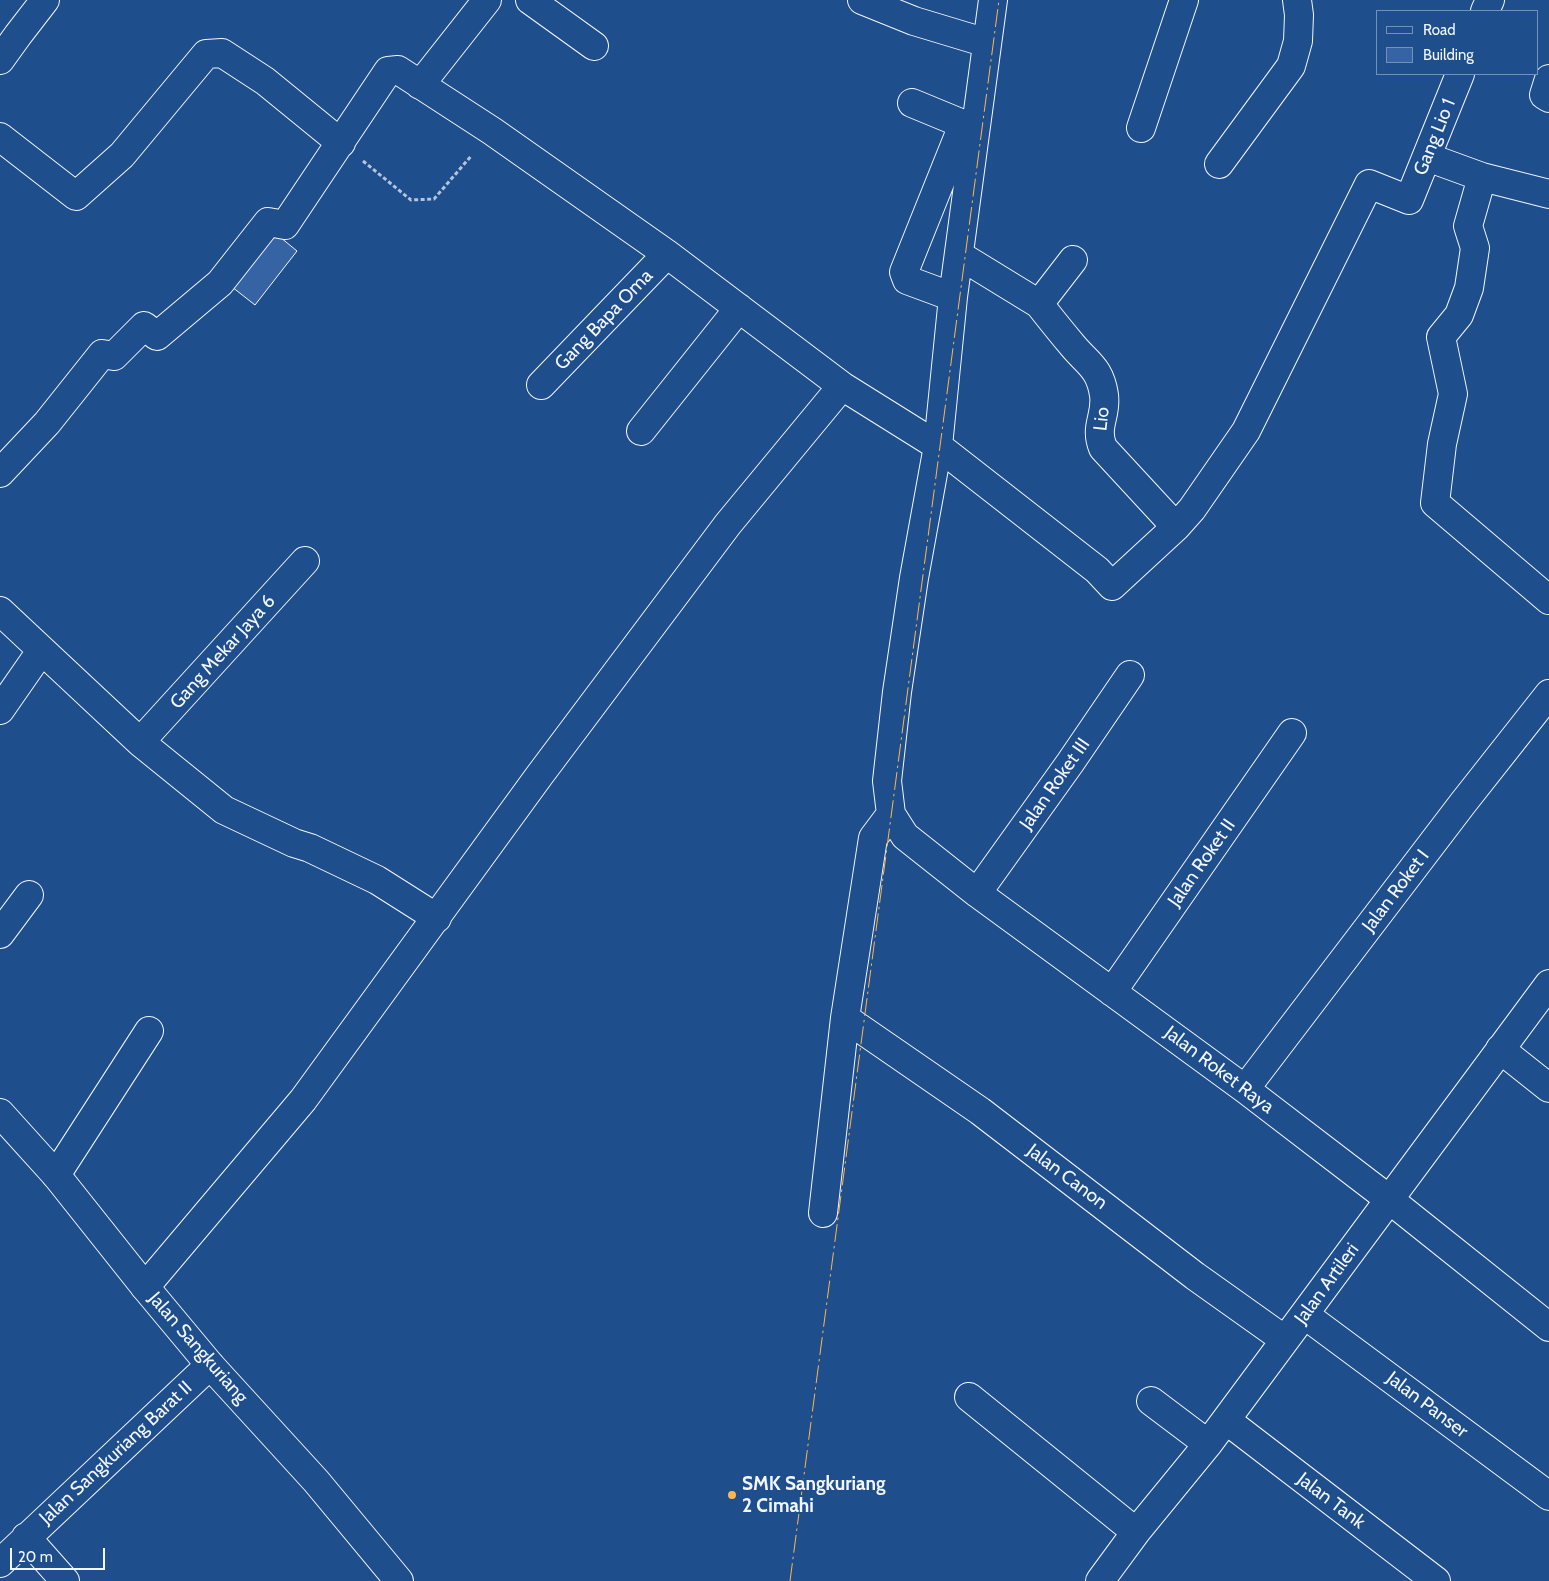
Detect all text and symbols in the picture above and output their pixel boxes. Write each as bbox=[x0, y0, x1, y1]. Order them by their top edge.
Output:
legend bbox=[1376, 10, 1539, 75]
text: Road bbox=[1423, 21, 1456, 39]
text: Building bbox=[1423, 46, 1474, 64]
street label: Gang Lio 1 bbox=[1409, 95, 1461, 179]
street label: Gang Bapa Oma bbox=[550, 265, 658, 375]
street label: Lio bbox=[1089, 406, 1115, 432]
street label: Gang Mekar Jaya 6 bbox=[166, 590, 280, 714]
street label: Jalan Roket III bbox=[1015, 734, 1095, 834]
street label: Jalan Roket II bbox=[1163, 815, 1241, 911]
street label: Jalan Roket I bbox=[1358, 845, 1434, 937]
street label: Jalan Roket Raya bbox=[1160, 1021, 1278, 1119]
street label: Jalan Canon bbox=[1022, 1139, 1112, 1215]
street label: Jalan Artileri bbox=[1290, 1239, 1364, 1329]
street label: Jalan Sangkuriang bbox=[143, 1288, 253, 1408]
street label: Jalan Panser bbox=[1382, 1367, 1472, 1443]
street label: Jalan Sangkuriang Barat II bbox=[35, 1376, 197, 1530]
street label: Jalan Tank bbox=[1292, 1468, 1370, 1534]
place label: SMK Sangkuriang 2 Cimahi bbox=[742, 1473, 885, 1517]
marker: SMK Sangkuriang 2 Cimahi bbox=[726, 1489, 738, 1501]
scale bar bbox=[12, 1538, 108, 1570]
text: 20 m bbox=[18, 1548, 53, 1566]

